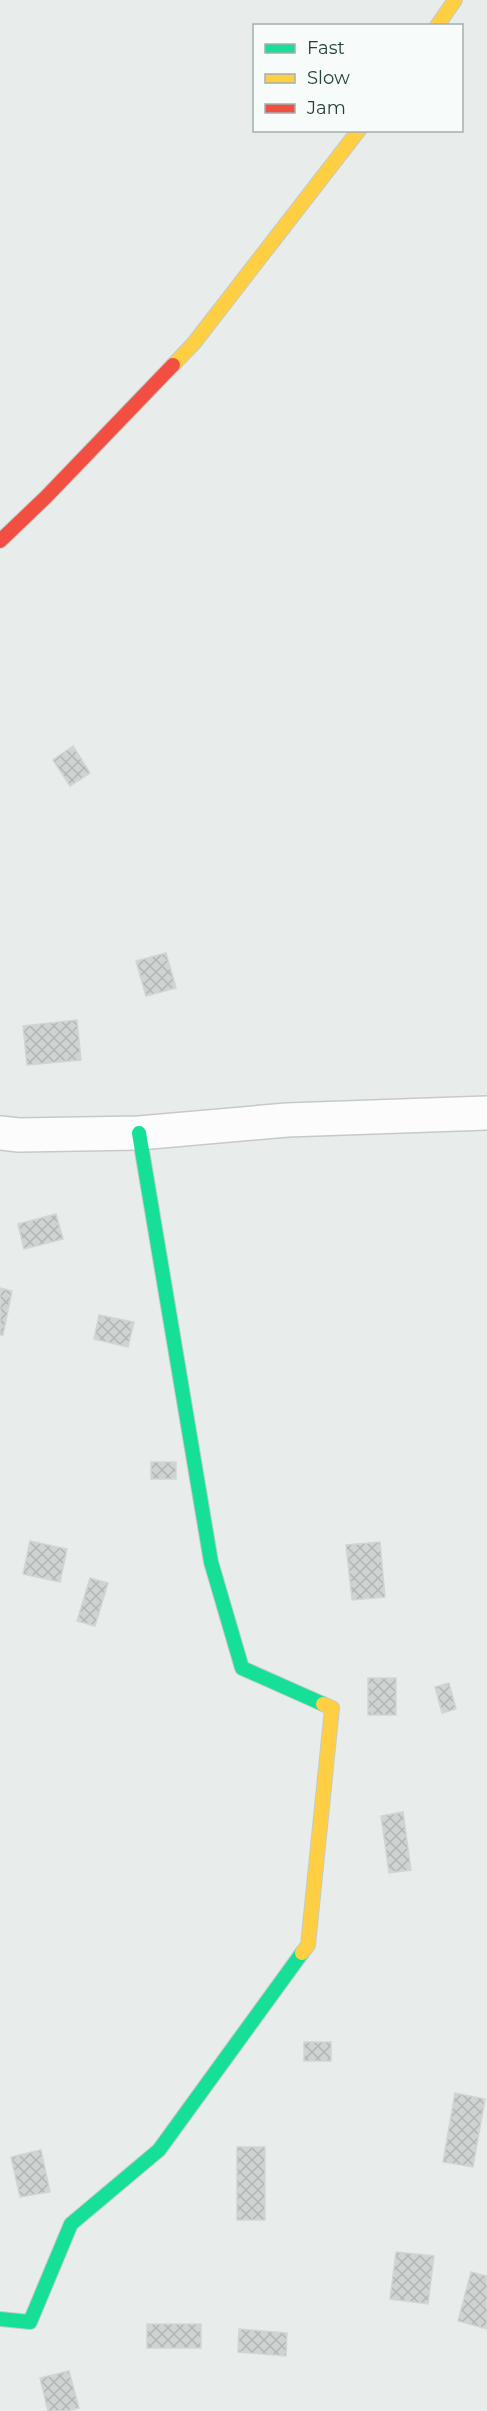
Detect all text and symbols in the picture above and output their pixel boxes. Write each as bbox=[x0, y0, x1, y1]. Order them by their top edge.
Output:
legend bbox=[253, 24, 463, 132]
text: Fast bbox=[307, 37, 345, 59]
text: Slow bbox=[307, 67, 350, 89]
text: Jam bbox=[306, 97, 346, 119]

